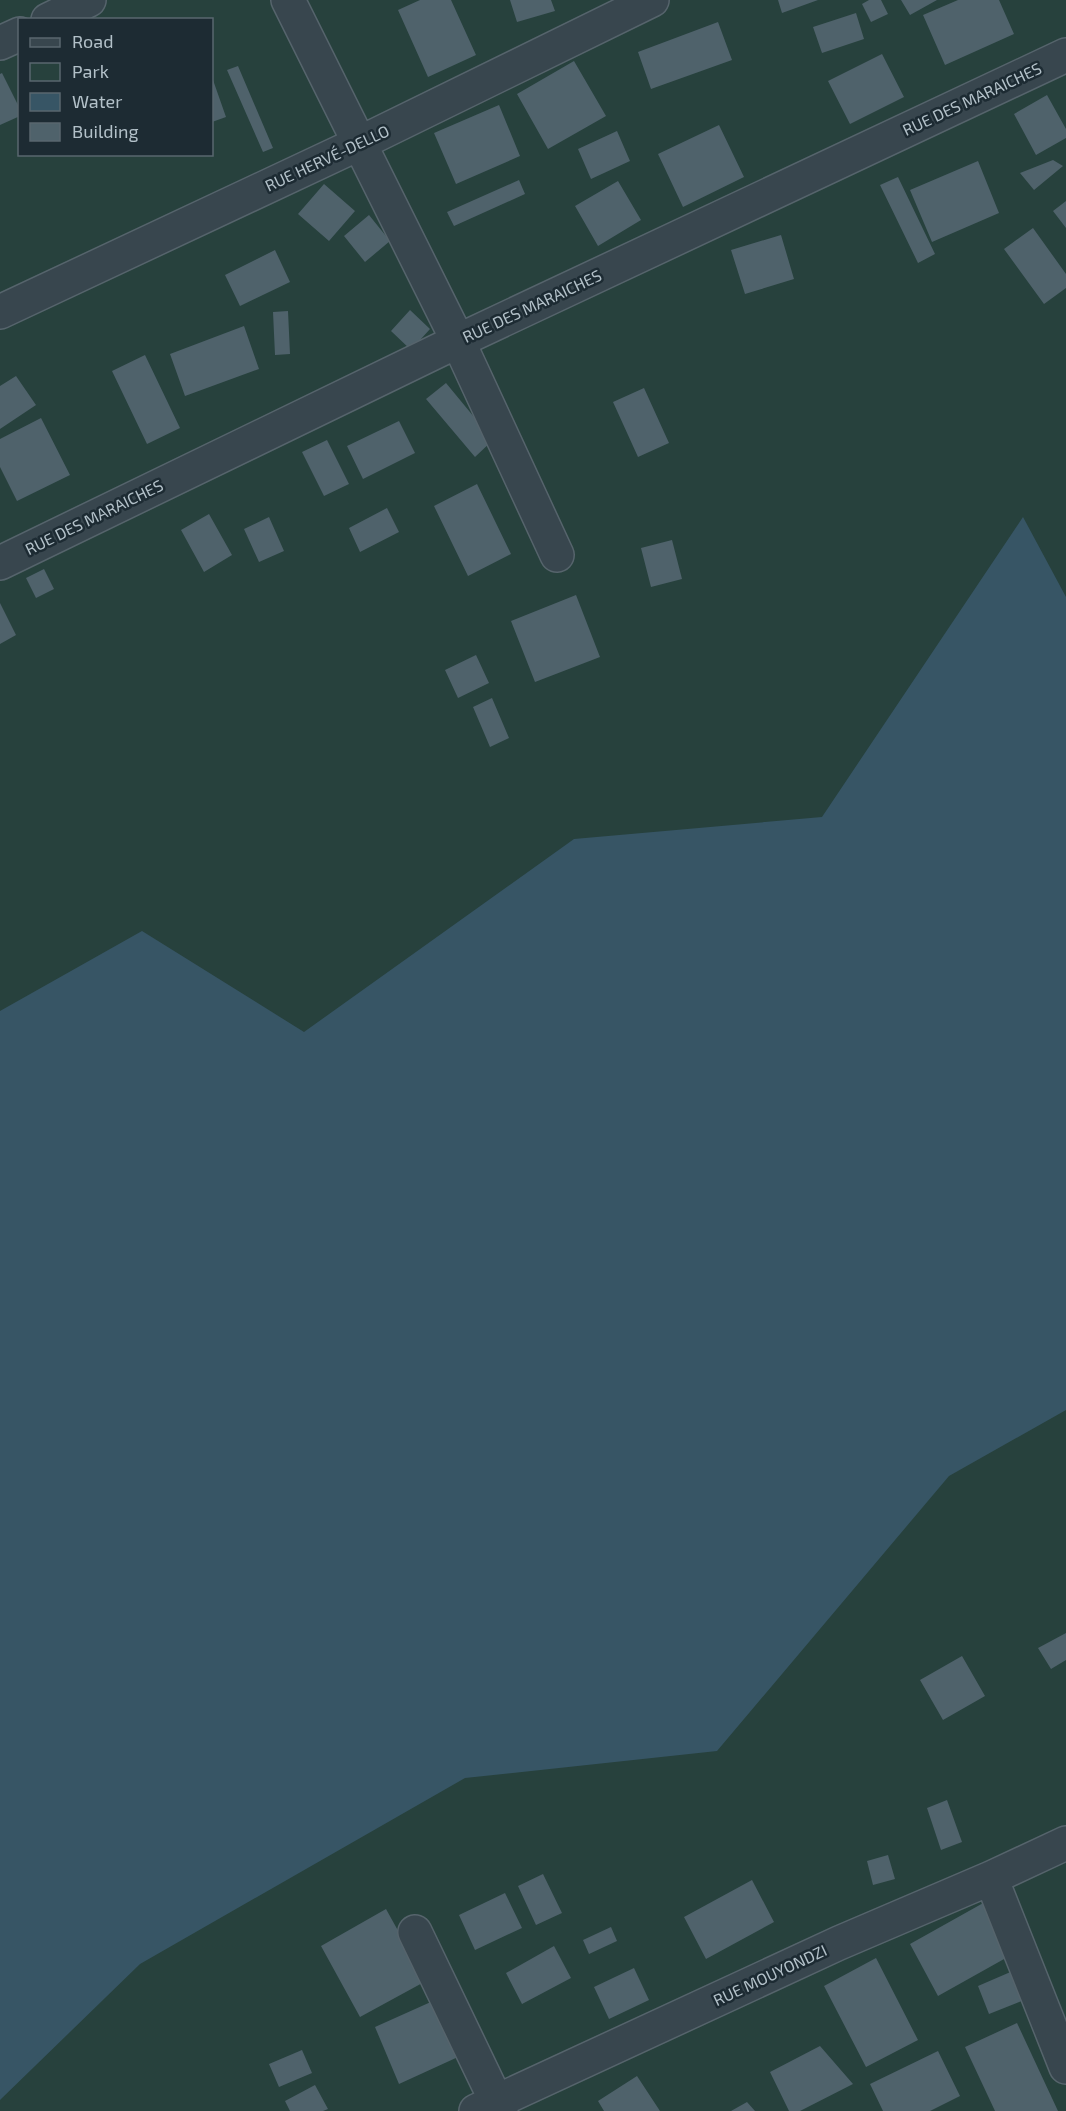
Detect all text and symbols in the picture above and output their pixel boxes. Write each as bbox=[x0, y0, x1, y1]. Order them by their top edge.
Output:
legend bbox=[18, 18, 213, 156]
text: Road bbox=[72, 30, 113, 52]
street label: RUE DES MARAICHES bbox=[899, 58, 1044, 139]
text: Park bbox=[72, 60, 109, 82]
text: Water bbox=[72, 90, 122, 112]
text: Building bbox=[72, 120, 139, 142]
street label: RUE HERVÉ-DELLO bbox=[262, 120, 392, 195]
street label: RUE DES MARAICHES bbox=[459, 265, 604, 346]
street label: RUE DES MARAICHES bbox=[22, 475, 166, 558]
street label: RUE MOUYONDZI bbox=[710, 1940, 830, 2009]

